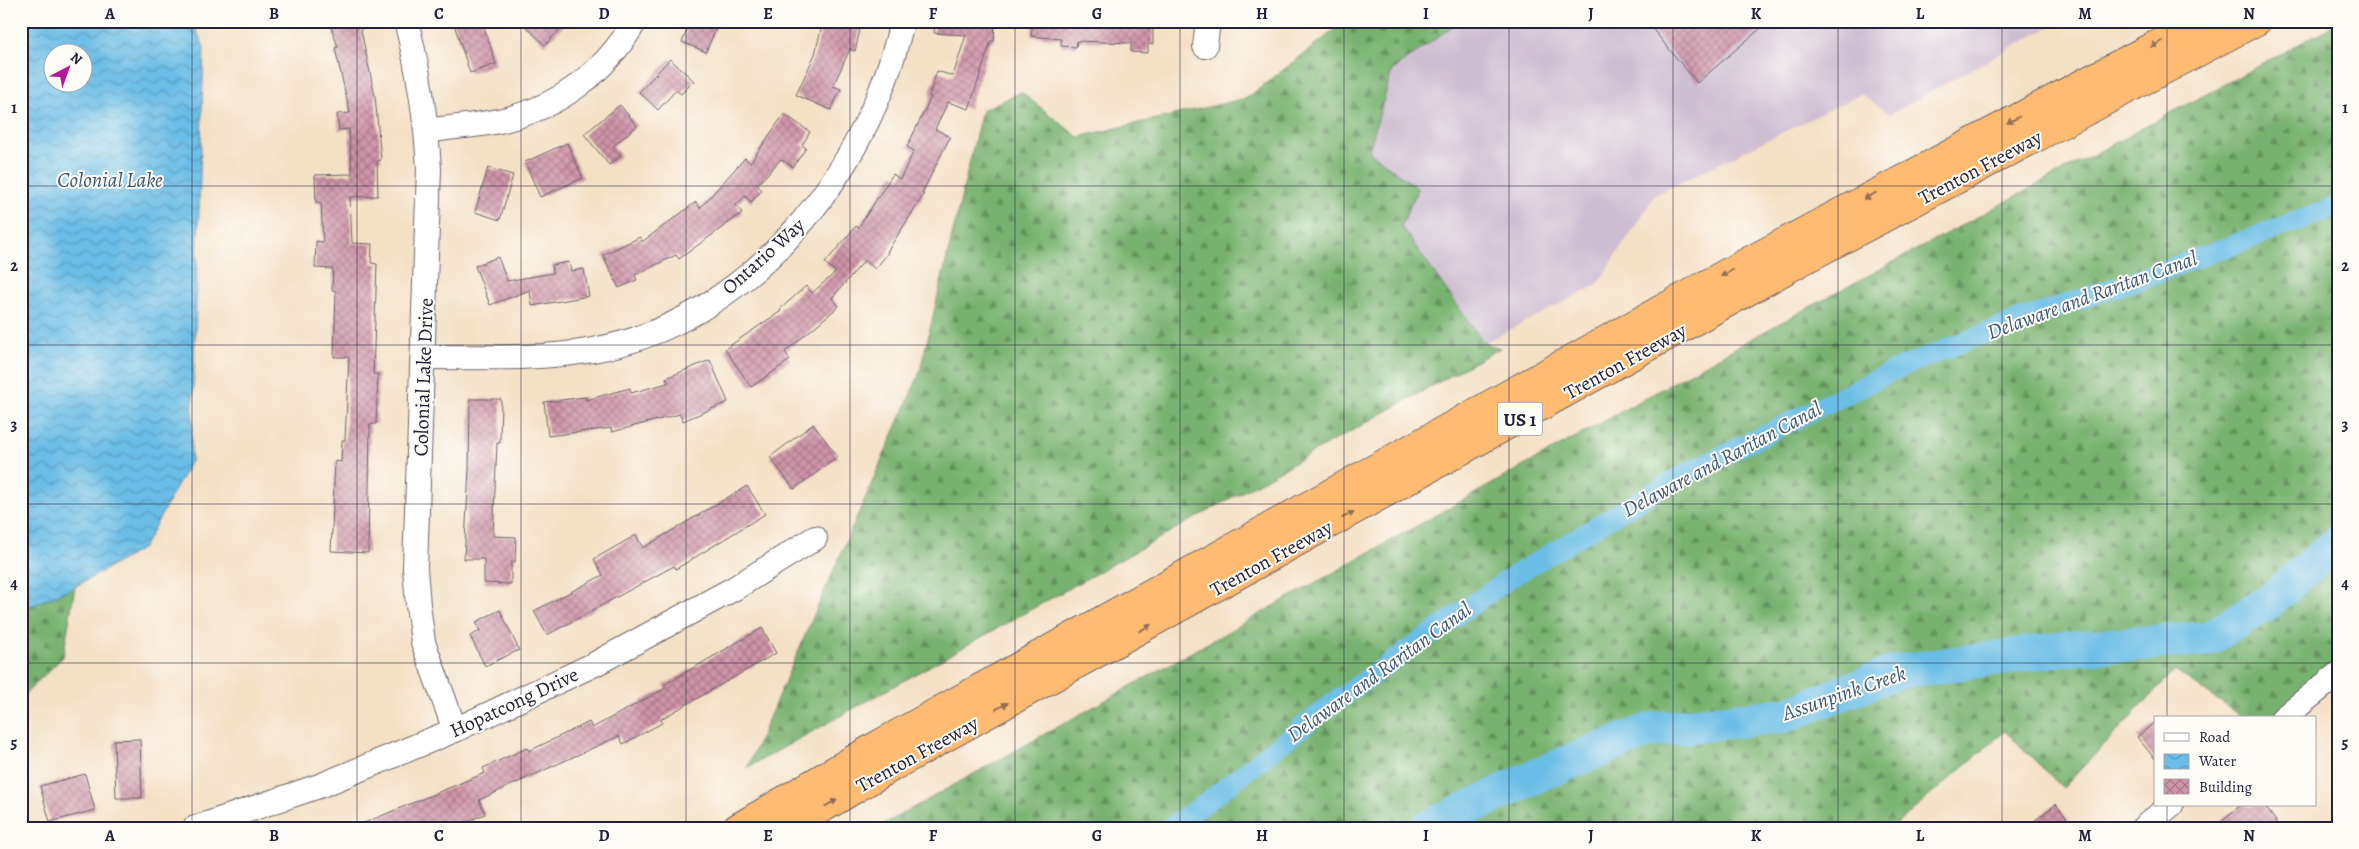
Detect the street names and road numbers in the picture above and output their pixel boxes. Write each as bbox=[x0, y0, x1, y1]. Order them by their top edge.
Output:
street label: Trenton Freeway bbox=[1914, 123, 2048, 211]
street label: Ontario Way bbox=[716, 211, 811, 301]
street label: Colonial Lake Drive bbox=[407, 297, 440, 457]
street label: Trenton Freeway bbox=[1559, 316, 1692, 406]
road number: US 1 bbox=[1498, 402, 1542, 436]
street label: Trenton Freeway bbox=[1205, 513, 1338, 603]
street label: Hopatcong Drive bbox=[445, 661, 583, 744]
street label: Trenton Freeway bbox=[851, 709, 984, 799]

